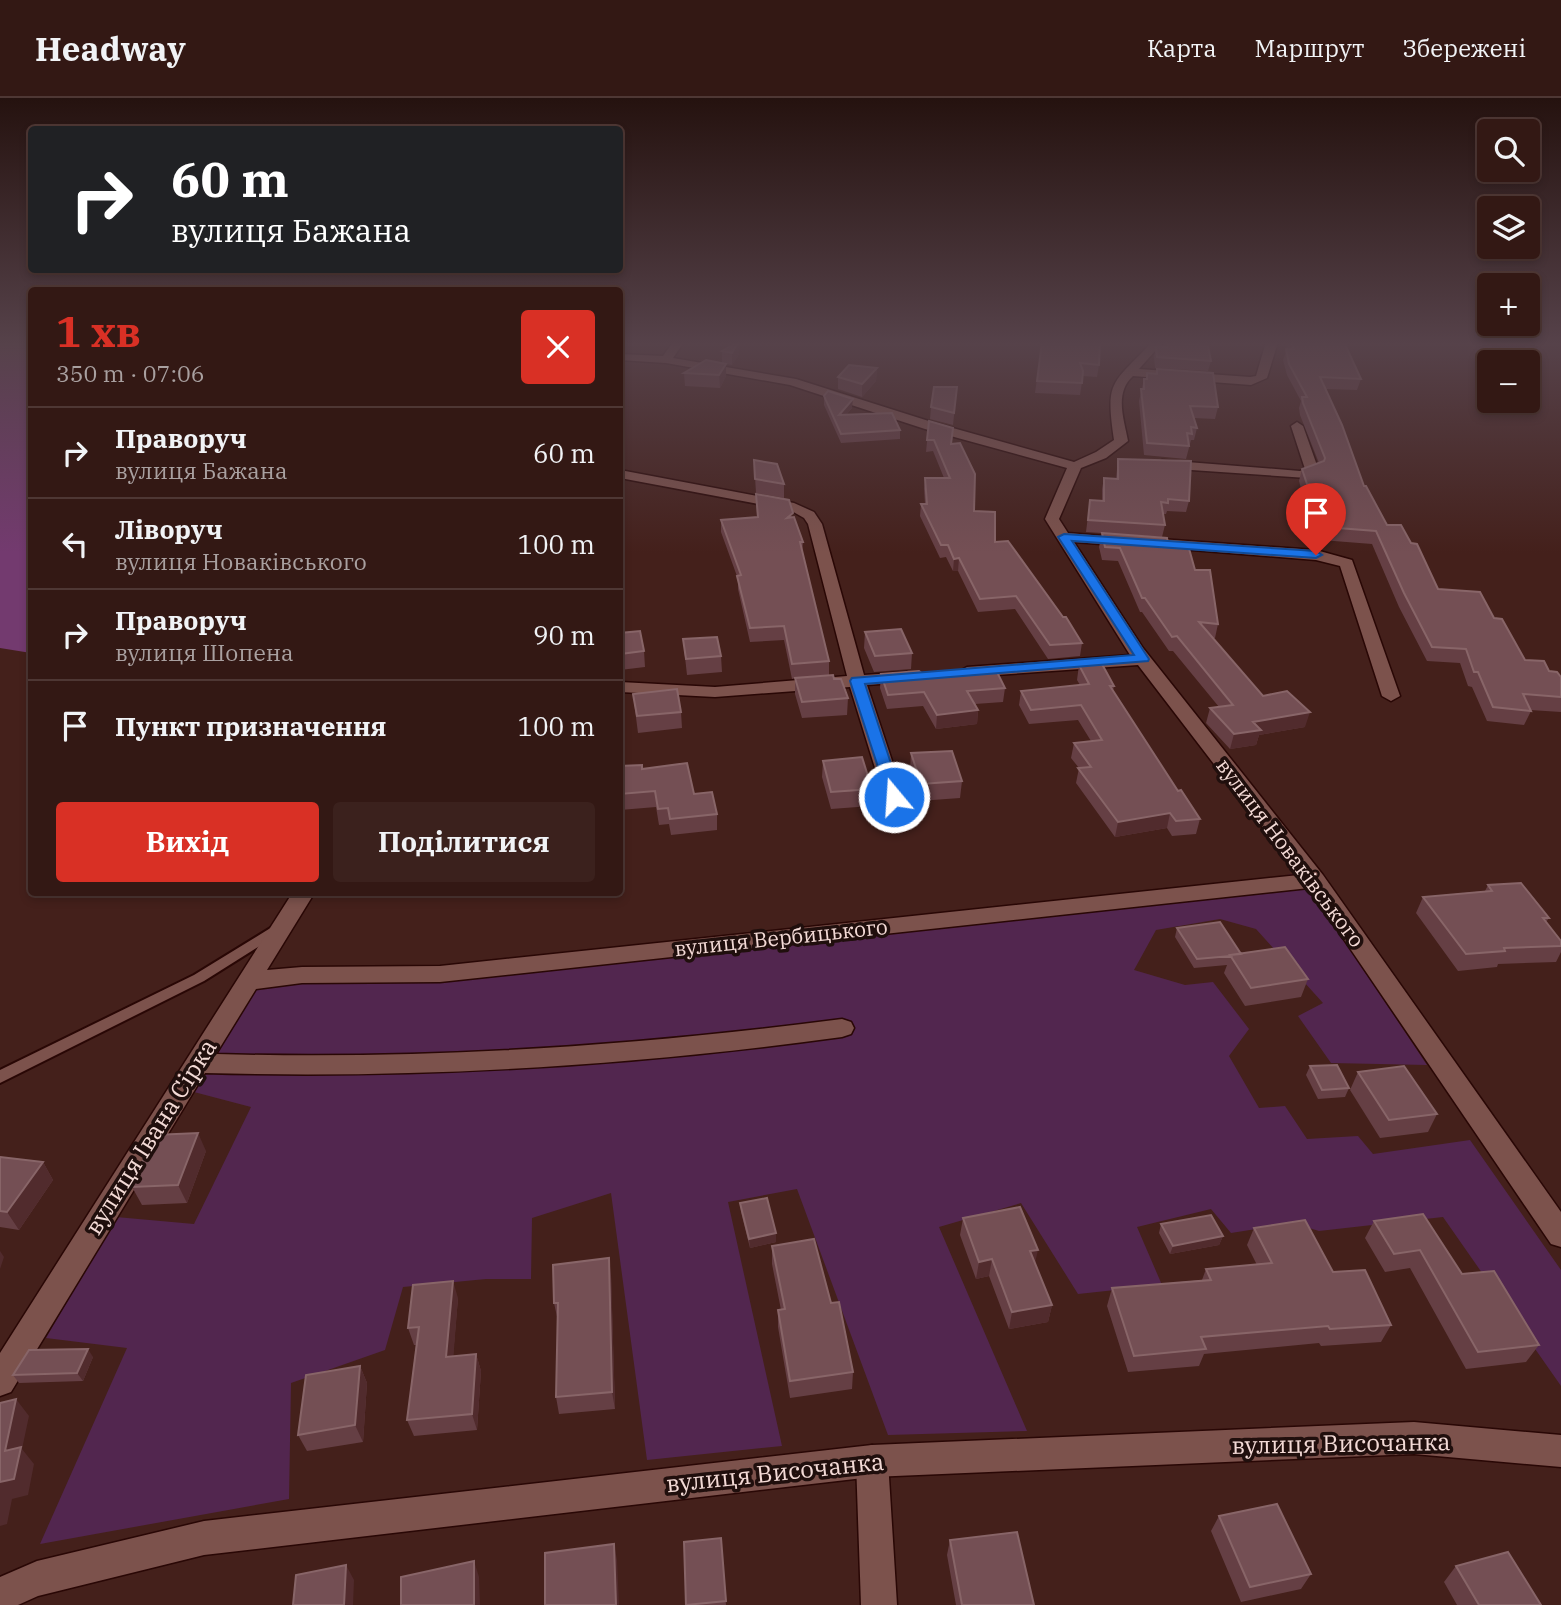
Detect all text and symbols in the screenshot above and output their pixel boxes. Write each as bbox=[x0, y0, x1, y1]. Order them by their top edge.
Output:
text: Headway bbox=[35, 27, 186, 70]
text: Карта bbox=[1147, 32, 1217, 64]
text: Маршрут bbox=[1255, 32, 1364, 64]
text: Збережені bbox=[1402, 32, 1526, 64]
map controls bbox=[1477, 119, 1540, 413]
button: search bbox=[1477, 119, 1540, 182]
text: 60 m bbox=[171, 147, 289, 210]
icon: right bbox=[56, 154, 147, 245]
button: layers bbox=[1477, 196, 1540, 259]
text: вулиця Бажана bbox=[171, 209, 411, 251]
button: + bbox=[1477, 273, 1540, 336]
text: 1 хв bbox=[56, 304, 141, 359]
button: close bbox=[521, 310, 595, 384]
button: − bbox=[1477, 350, 1540, 413]
text: 350 m · 07:06 bbox=[56, 358, 205, 388]
text: Праворуч bbox=[115, 421, 247, 455]
icon: right bbox=[56, 434, 94, 472]
text: 60 m bbox=[533, 436, 595, 470]
text: вулиця Бажана bbox=[115, 455, 287, 485]
pin bbox=[1286, 483, 1346, 555]
icon: arrive bbox=[1297, 494, 1335, 532]
text: Ліворуч bbox=[115, 512, 223, 546]
icon: left bbox=[56, 525, 94, 563]
text: 100 m bbox=[517, 527, 595, 561]
text: вулиця Новаківського bbox=[115, 546, 367, 576]
text: Праворуч bbox=[115, 603, 247, 637]
icon: right bbox=[56, 616, 94, 654]
text: 90 m bbox=[533, 618, 595, 652]
text: вулиця Шопена bbox=[115, 637, 293, 667]
icon: arrive bbox=[56, 707, 94, 745]
text: Пункт призначення bbox=[115, 709, 387, 743]
text: 100 m bbox=[517, 709, 595, 743]
street label: вулиця Новаківського bbox=[1210, 752, 1371, 953]
position arrow bbox=[857, 760, 931, 834]
button: Вихід bbox=[56, 802, 319, 882]
button: Поділитися bbox=[333, 802, 595, 882]
street label: вулиця Вербицького bbox=[673, 912, 889, 962]
street label: вулиця Івана Сірка bbox=[77, 1033, 223, 1240]
street label: вулиця Височанка bbox=[1231, 1425, 1451, 1461]
street label: вулиця Височанка bbox=[664, 1445, 886, 1499]

